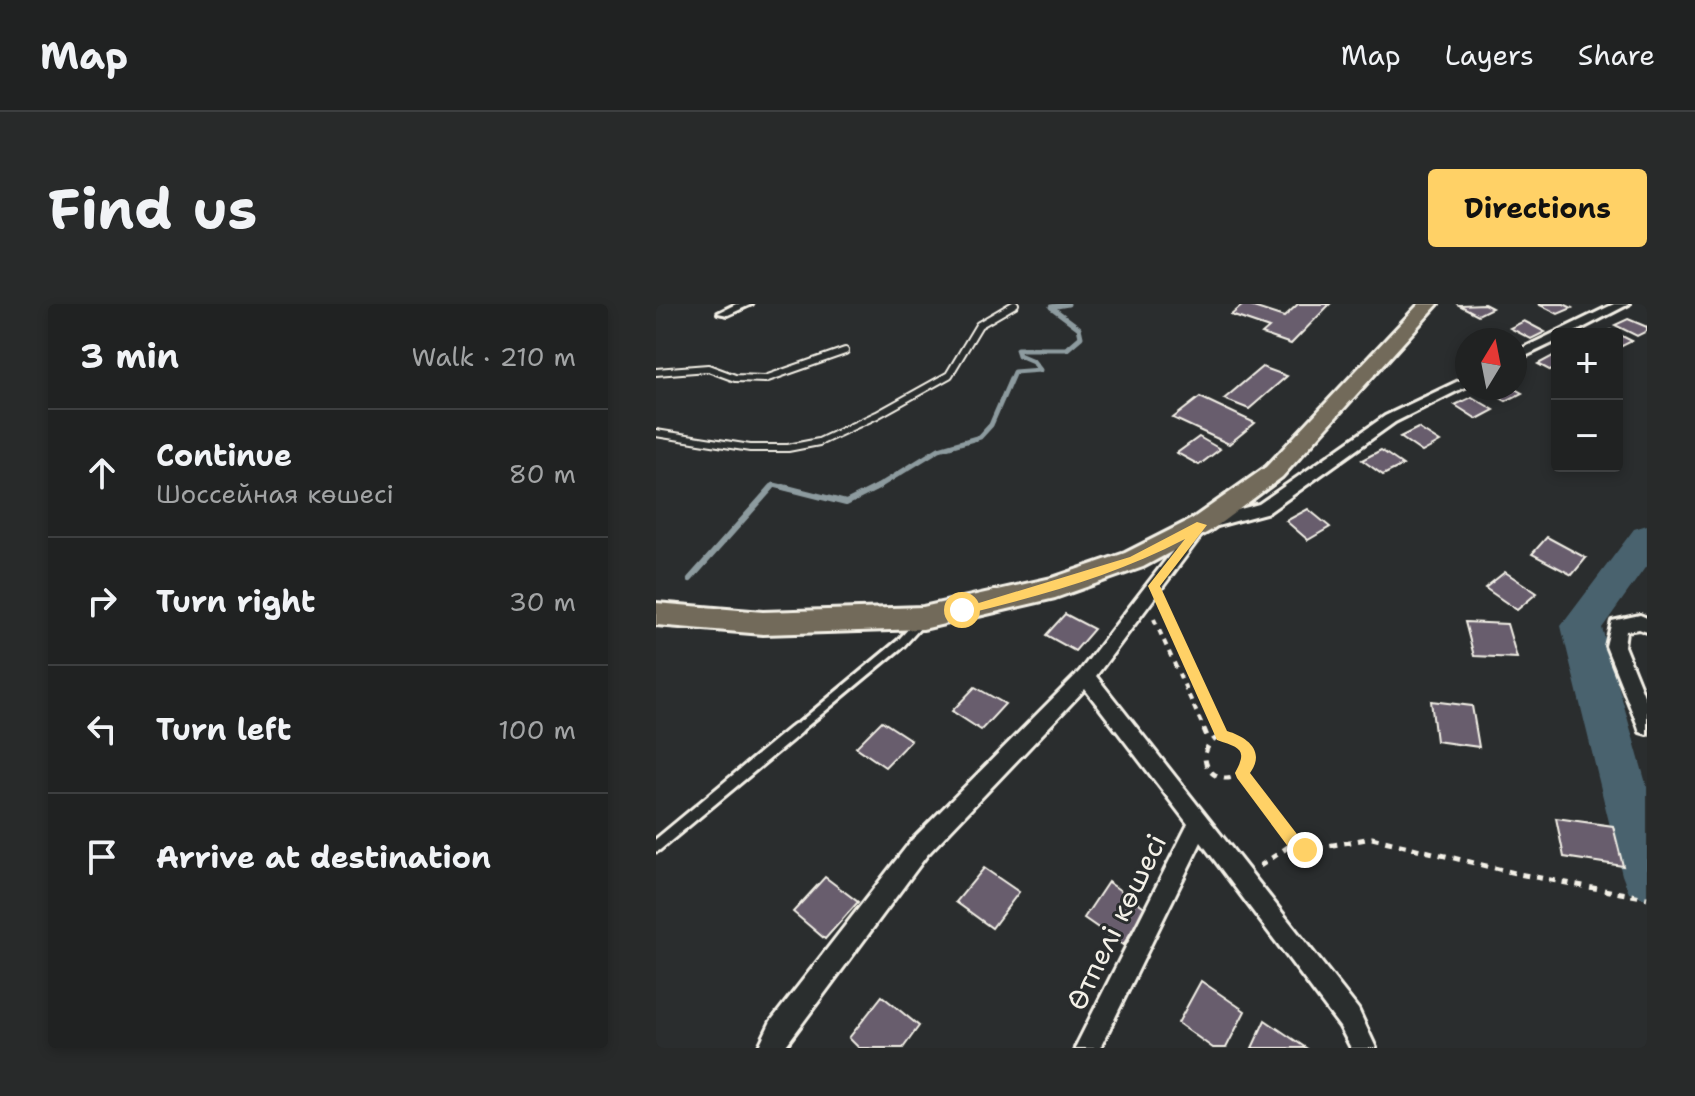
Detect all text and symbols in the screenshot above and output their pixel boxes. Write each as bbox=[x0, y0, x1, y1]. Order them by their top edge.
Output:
text: Map bbox=[40, 30, 128, 81]
text: Map bbox=[1341, 36, 1401, 74]
text: Layers bbox=[1445, 36, 1534, 74]
text: Share bbox=[1578, 36, 1655, 74]
button: Directions bbox=[1428, 169, 1647, 247]
text: Find us bbox=[48, 171, 257, 246]
north arrow bbox=[1455, 328, 1527, 400]
map controls bbox=[1551, 328, 1623, 472]
button: + bbox=[1551, 328, 1623, 400]
text: 3 min bbox=[80, 333, 179, 379]
text: Walk · 210 m bbox=[412, 339, 576, 374]
button: − bbox=[1551, 400, 1623, 472]
text: Continue bbox=[156, 435, 292, 476]
icon: ahead bbox=[80, 451, 124, 495]
text: 80 m bbox=[509, 456, 576, 491]
text: Шоссейная көшесі bbox=[156, 476, 394, 511]
icon: right bbox=[80, 579, 124, 623]
text: Turn right bbox=[156, 581, 315, 622]
text: 30 m bbox=[509, 584, 576, 619]
route start bbox=[944, 592, 980, 628]
icon: left bbox=[80, 707, 124, 751]
text: Turn left bbox=[156, 709, 291, 750]
text: 100 m bbox=[498, 712, 576, 747]
street label: Өтпелі көшесі bbox=[1057, 827, 1175, 1017]
route end bbox=[1287, 832, 1323, 868]
icon: arrive bbox=[80, 835, 124, 879]
text: Arrive at destination bbox=[156, 837, 491, 878]

